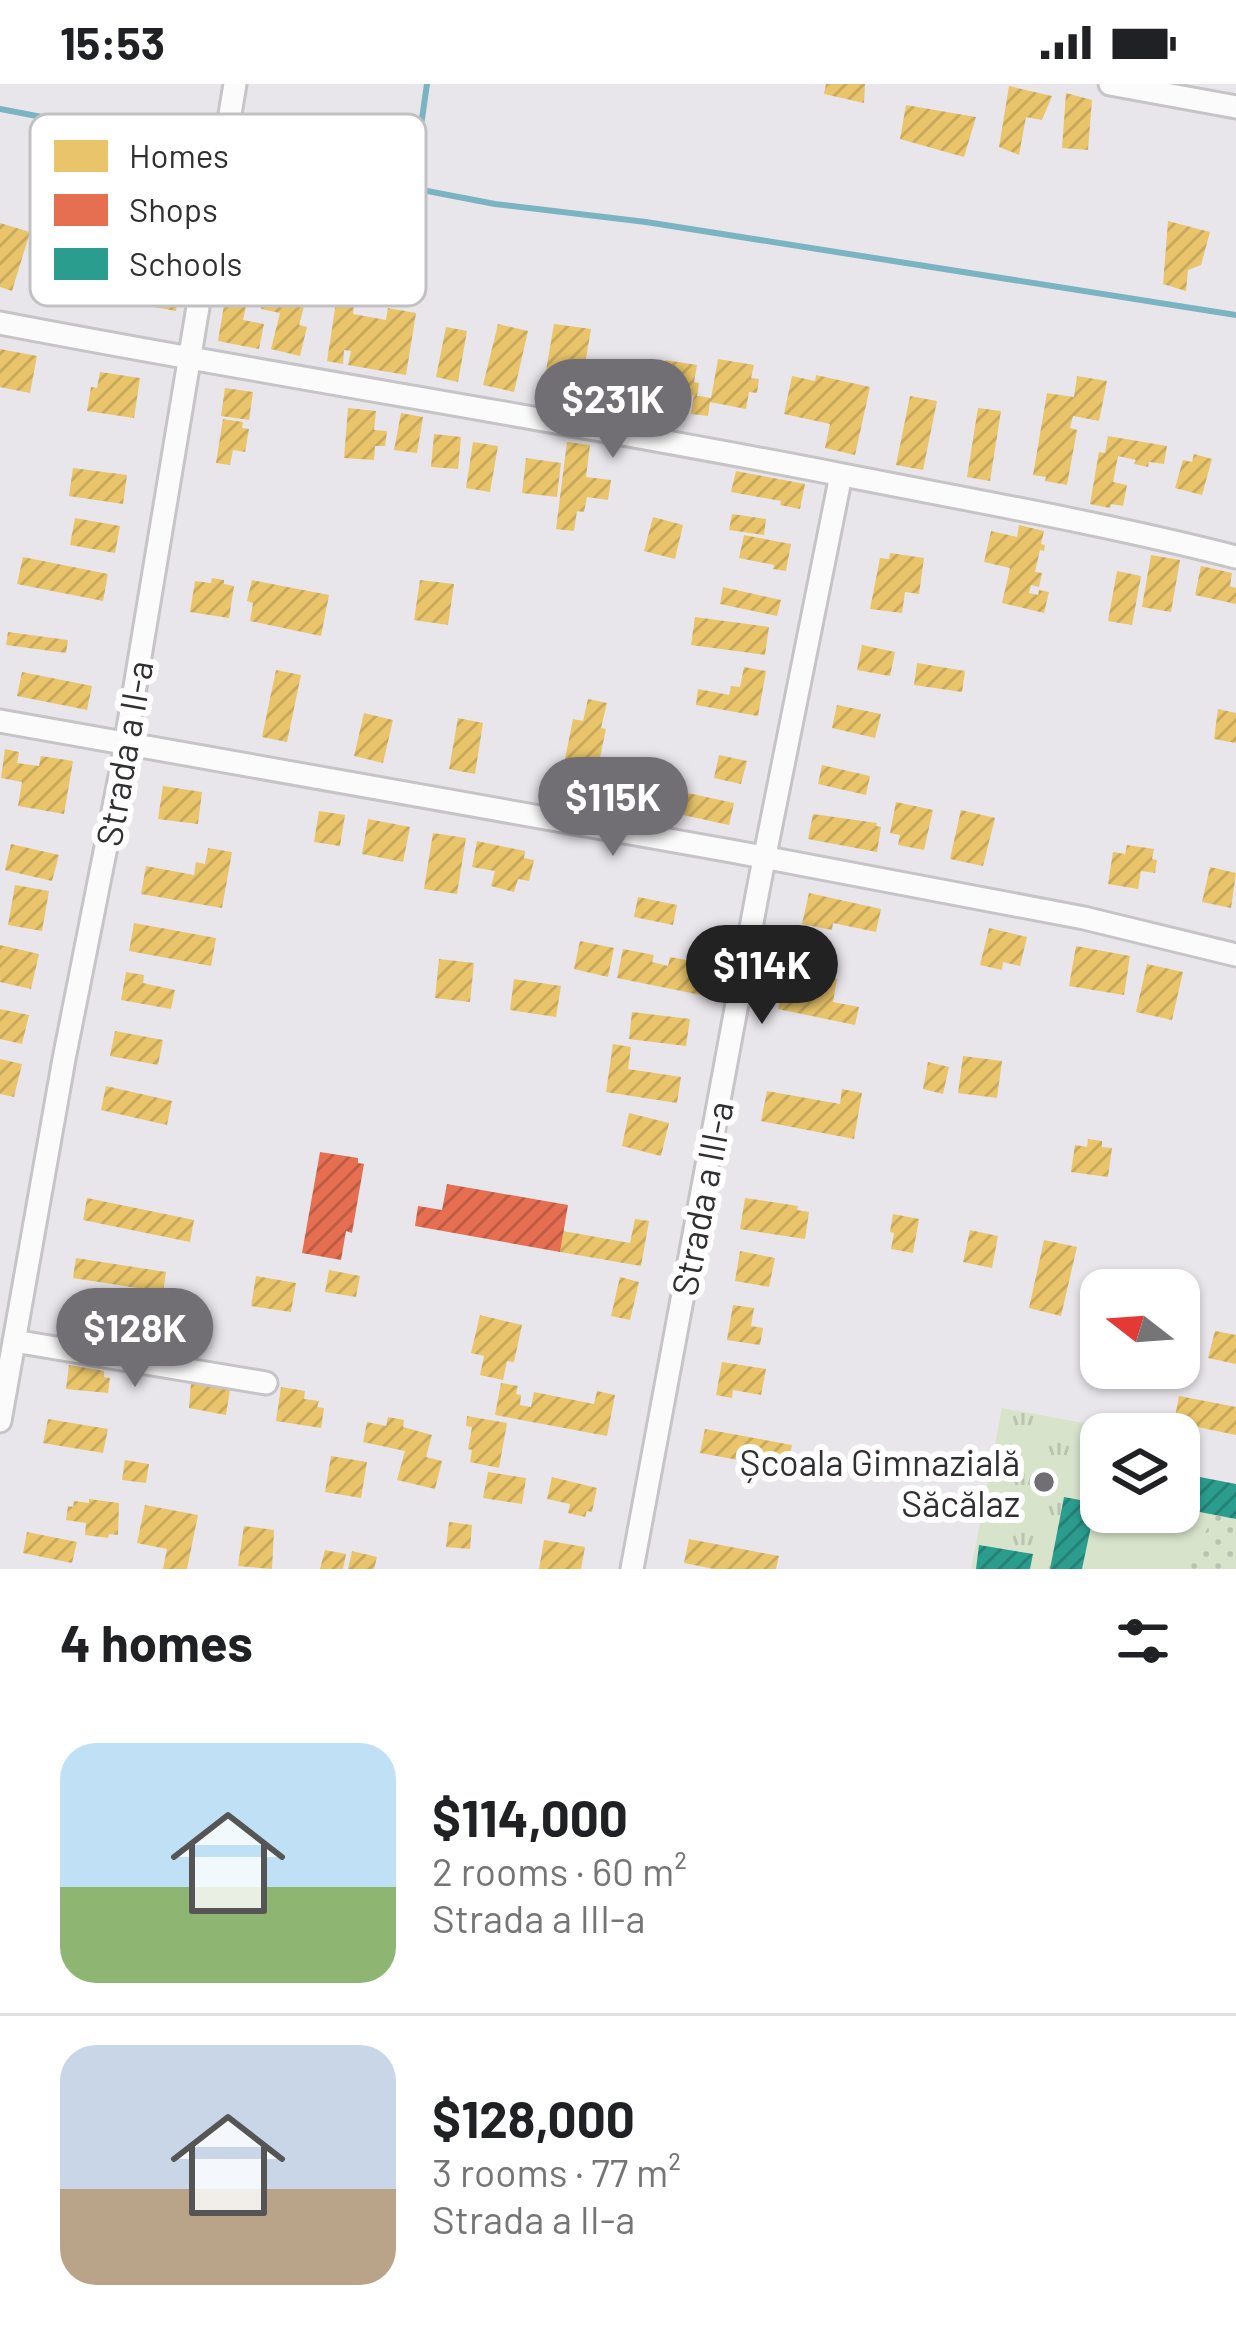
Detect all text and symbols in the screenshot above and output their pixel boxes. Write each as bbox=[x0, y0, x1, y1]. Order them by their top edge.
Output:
text: 15:53 bbox=[60, 15, 165, 69]
legend bbox=[30, 114, 426, 306]
text: Homes bbox=[129, 135, 229, 175]
text: Shops bbox=[129, 189, 218, 229]
text: Schools bbox=[129, 243, 242, 283]
pin: $231K bbox=[529, 359, 697, 461]
text: $231K bbox=[562, 374, 664, 421]
street label: Strada a II-a bbox=[86, 657, 160, 849]
pin: $115K bbox=[529, 757, 697, 859]
text: $115K bbox=[565, 772, 661, 819]
pin: $114K bbox=[678, 925, 846, 1027]
text: $114K bbox=[713, 940, 811, 987]
street label: Strada a III-a bbox=[661, 1097, 741, 1299]
north arrow bbox=[1080, 1269, 1200, 1389]
map controls bbox=[1080, 1269, 1200, 1533]
pin: $128K bbox=[51, 1288, 219, 1390]
text: $128K bbox=[83, 1303, 187, 1350]
button: layers bbox=[1080, 1413, 1200, 1533]
place label: Școala Gimnazială Săcălaz bbox=[739, 1440, 1020, 1524]
marker: Școala Gimnazială Săcălaz bbox=[1031, 1469, 1057, 1495]
icon: filters bbox=[1110, 1608, 1176, 1674]
text: 4 homes bbox=[60, 1611, 253, 1672]
text: $114,000 bbox=[432, 1786, 628, 1847]
icon: home bbox=[156, 1791, 300, 1935]
text: 2 rooms · 60 m² bbox=[432, 1847, 687, 1894]
text: Strada a III-a bbox=[432, 1894, 645, 1941]
text: $128,000 bbox=[432, 2087, 635, 2148]
icon: home bbox=[156, 2093, 300, 2237]
text: 3 rooms · 77 m² bbox=[432, 2148, 681, 2195]
text: Strada a II-a bbox=[432, 2195, 635, 2242]

